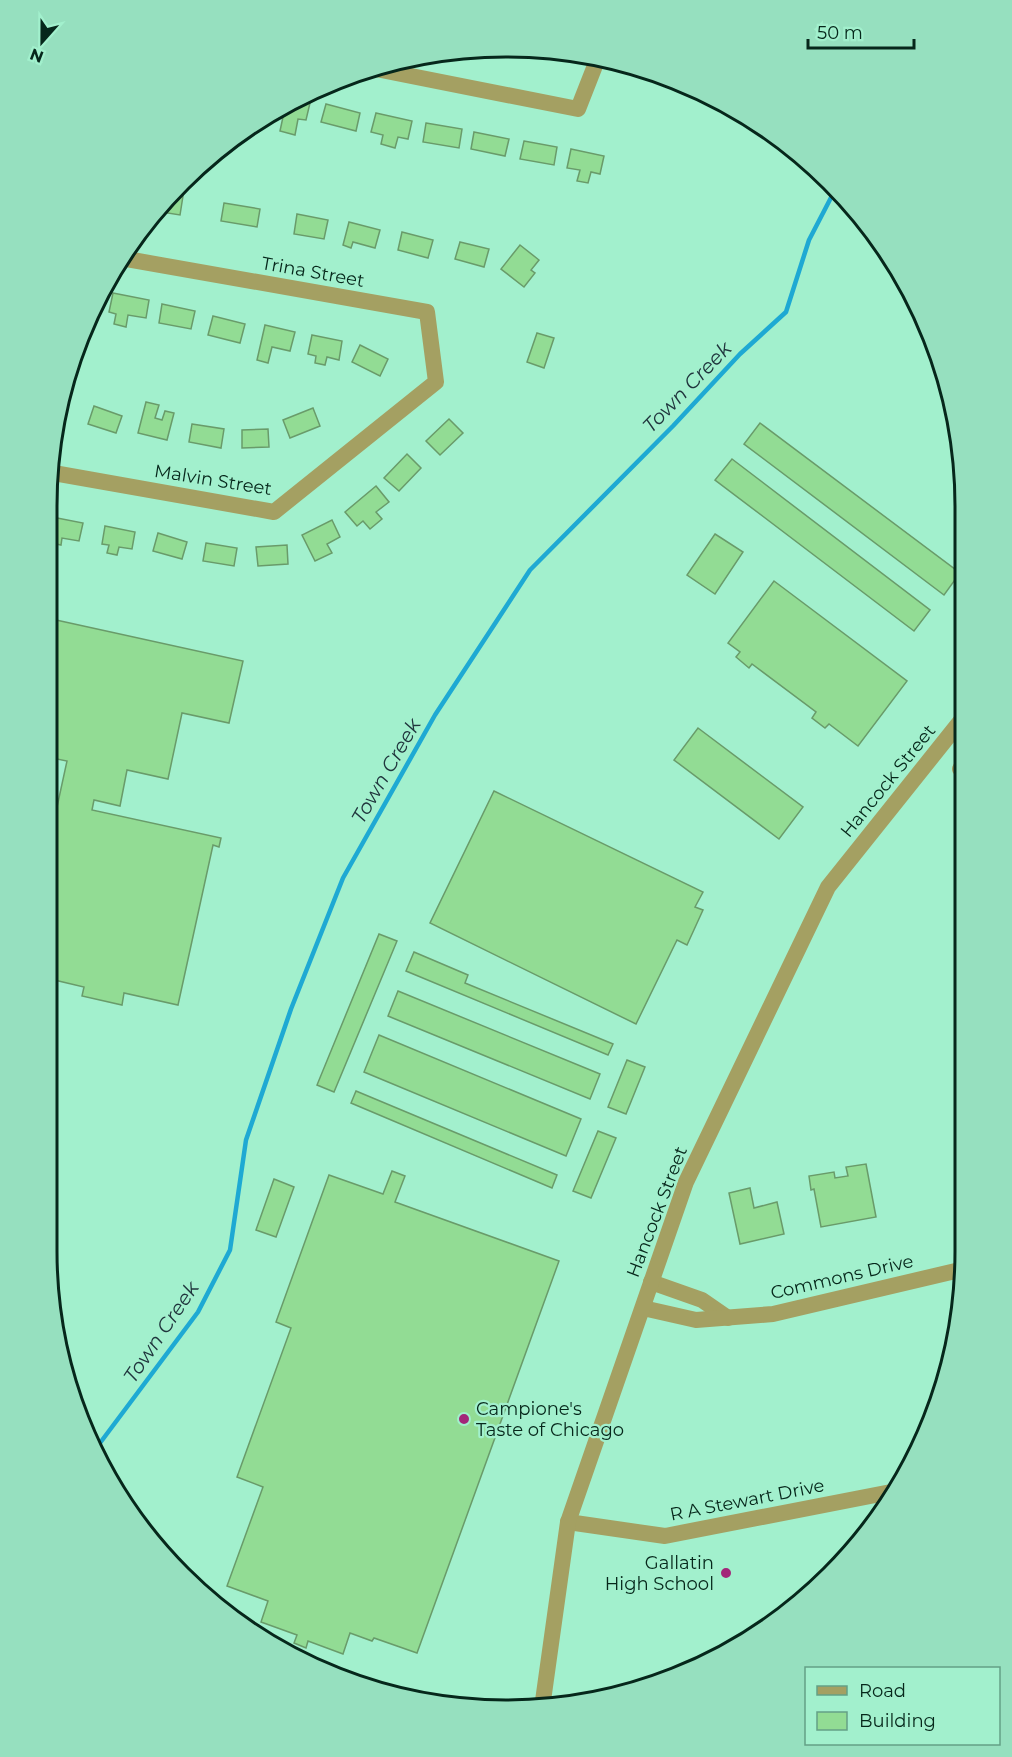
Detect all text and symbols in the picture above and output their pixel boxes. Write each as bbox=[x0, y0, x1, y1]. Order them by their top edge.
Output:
north arrow bbox=[12, 12, 72, 72]
scale bar bbox=[808, 12, 914, 50]
text: 50 m bbox=[817, 22, 863, 44]
text: N bbox=[27, 44, 46, 67]
street label: Trina Street bbox=[260, 252, 366, 292]
water label: Town Creek bbox=[638, 336, 737, 437]
street label: Malvin Street bbox=[153, 460, 273, 500]
water label: Town Creek bbox=[346, 713, 426, 828]
street label: Hancock Street bbox=[836, 720, 940, 842]
street label: Hancock Street bbox=[622, 1143, 692, 1281]
street label: Commons Drive bbox=[768, 1250, 916, 1304]
water label: Town Creek bbox=[118, 1276, 204, 1387]
place label: Campione's Taste of Chicago bbox=[476, 1398, 624, 1441]
marker: Campione's Taste of Chicago bbox=[457, 1412, 471, 1426]
street label: R A Stewart Drive bbox=[668, 1474, 826, 1526]
place label: Gallatin High School bbox=[605, 1552, 714, 1595]
marker: Gallatin High School bbox=[719, 1566, 733, 1580]
legend bbox=[805, 1667, 1000, 1745]
text: Road bbox=[859, 1680, 906, 1702]
text: Building bbox=[859, 1710, 936, 1732]

